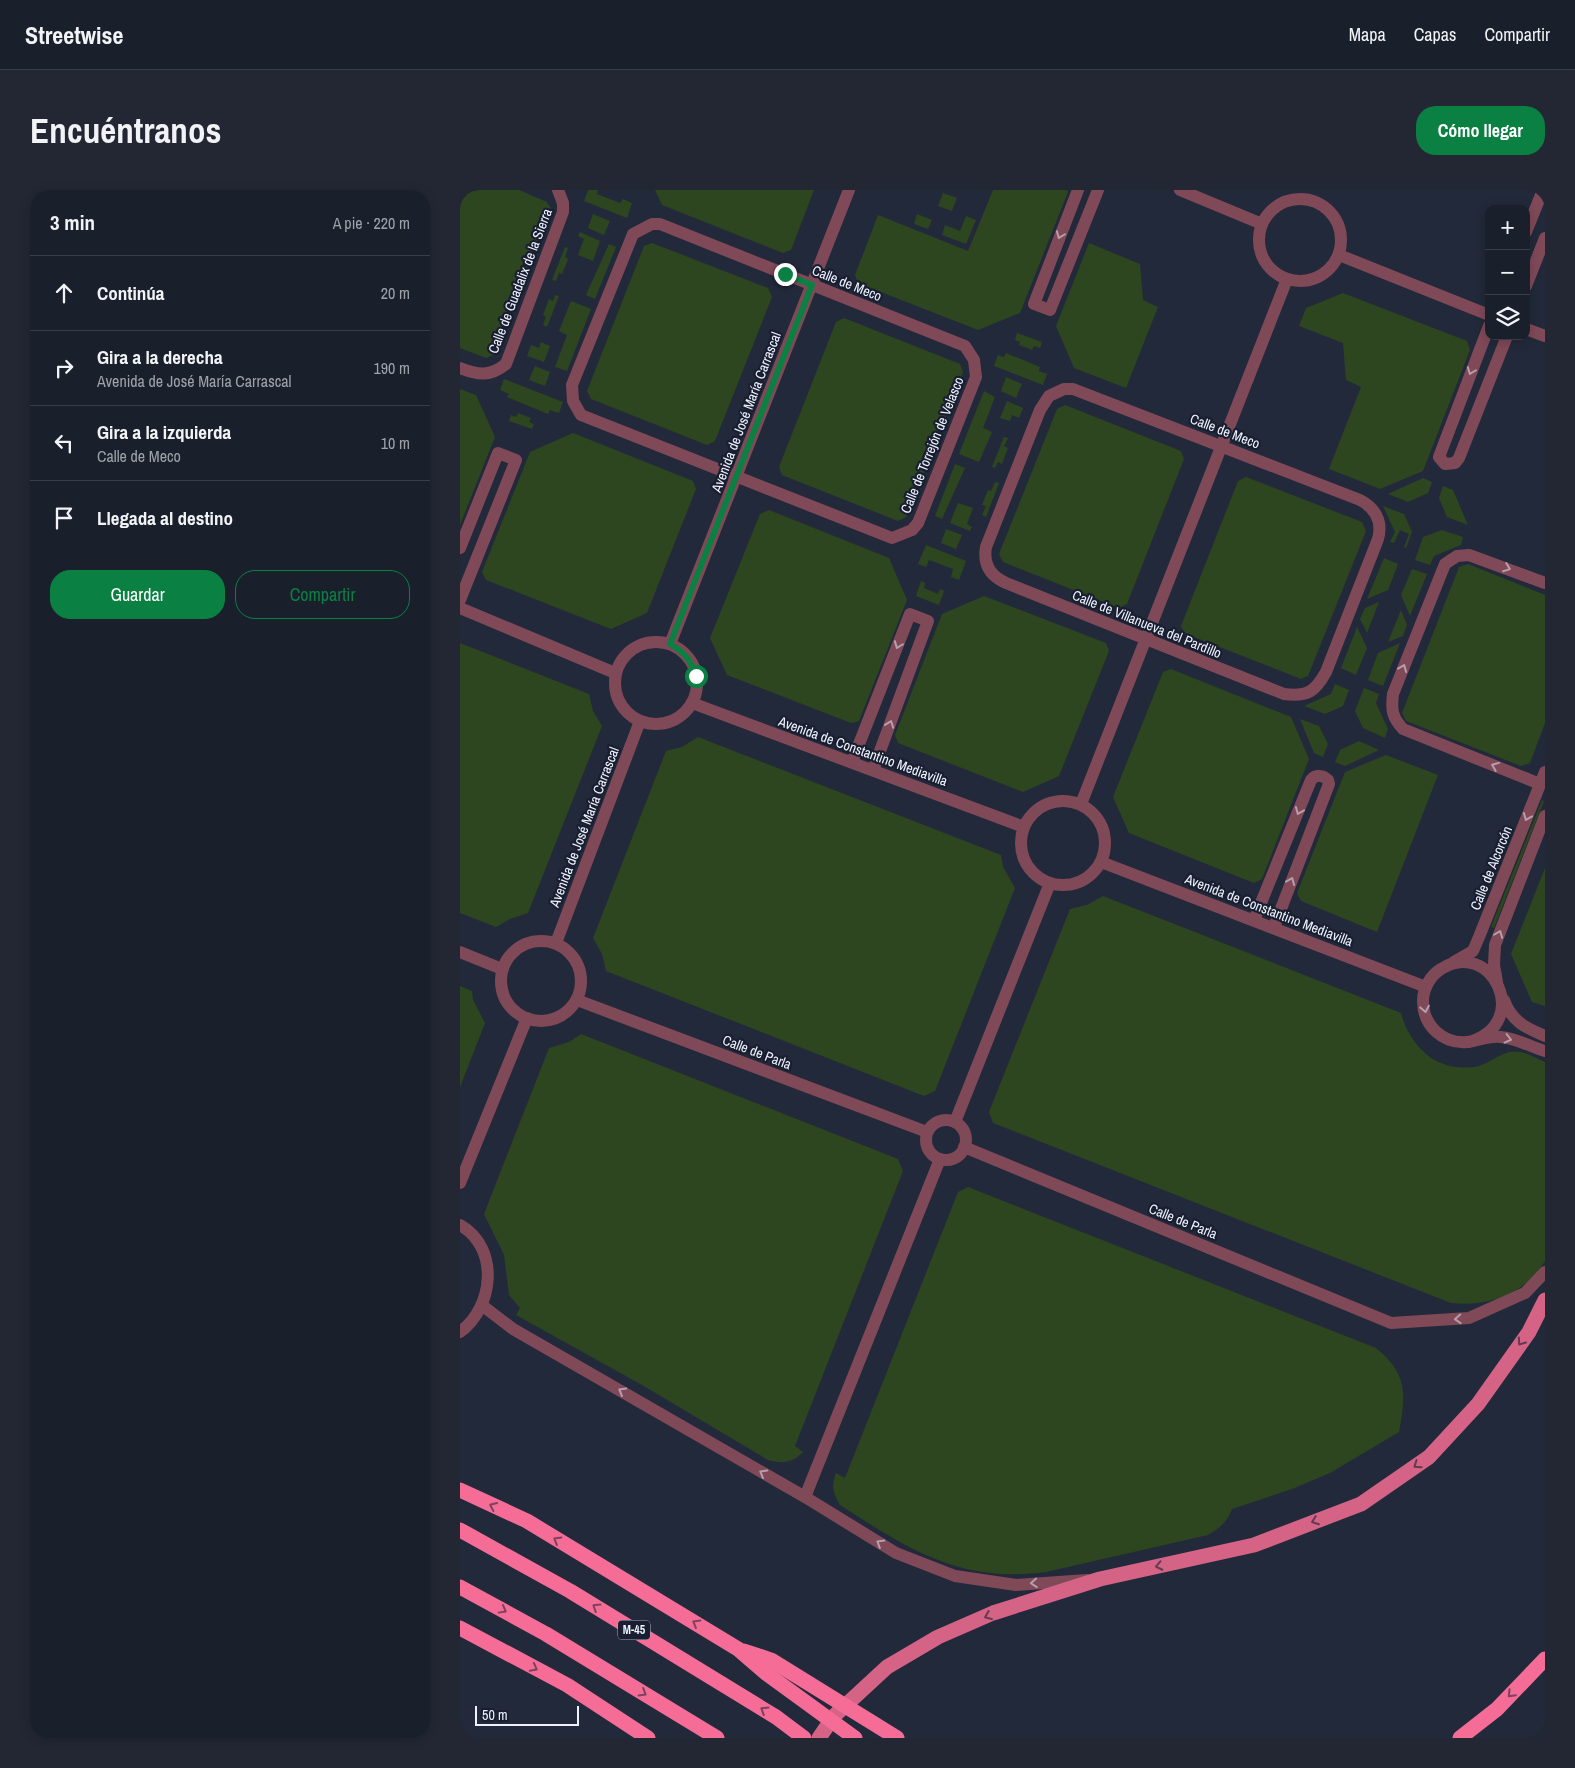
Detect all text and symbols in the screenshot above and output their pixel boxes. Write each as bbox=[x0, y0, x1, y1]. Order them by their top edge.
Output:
text: Streetwise bbox=[25, 19, 123, 51]
text: Mapa bbox=[1349, 22, 1386, 47]
text: Capas bbox=[1414, 22, 1456, 47]
text: Compartir bbox=[1484, 22, 1550, 47]
button: Cómo llegar bbox=[1416, 106, 1545, 155]
text: Encuéntranos bbox=[30, 107, 221, 154]
street label: Calle de Guadalix de la Sierra bbox=[484, 205, 556, 356]
map controls bbox=[1485, 205, 1530, 340]
button: + bbox=[1485, 205, 1530, 250]
text: 3 min bbox=[50, 208, 95, 237]
text: A pie · 220 m bbox=[333, 212, 410, 234]
one-way arrow bbox=[1056, 231, 1066, 239]
button: − bbox=[1485, 250, 1530, 295]
street label: Calle de Meco bbox=[810, 261, 884, 305]
route end bbox=[774, 263, 797, 286]
icon: ahead bbox=[50, 279, 78, 307]
text: Continúa bbox=[97, 280, 165, 306]
text: 20 m bbox=[381, 282, 410, 304]
button: layers bbox=[1485, 295, 1530, 340]
street label: Avenida de José María Carrascal bbox=[707, 329, 785, 496]
text: Gira a la derecha bbox=[97, 344, 223, 370]
icon: right bbox=[50, 354, 78, 382]
text: 190 m bbox=[374, 357, 410, 379]
one-way arrow bbox=[1467, 366, 1477, 375]
text: Avenida de José María Carrascal bbox=[97, 370, 291, 392]
street label: Calle de Torrejón de Velasco bbox=[896, 374, 968, 516]
street label: Calle de Meco bbox=[1188, 409, 1262, 453]
text: Gira a la izquierda bbox=[97, 419, 231, 445]
icon: left bbox=[50, 429, 78, 457]
text: 10 m bbox=[381, 432, 410, 454]
text: Calle de Meco bbox=[97, 445, 181, 467]
icon: arrive bbox=[50, 504, 78, 532]
text: Llegada al destino bbox=[97, 505, 233, 531]
one-way arrow bbox=[1502, 562, 1511, 572]
button: Guardar bbox=[50, 570, 225, 619]
button: Compartir bbox=[235, 570, 410, 619]
street label: Calle de Villanueva del Pardillo bbox=[1070, 586, 1224, 662]
one-way arrow bbox=[894, 641, 904, 649]
one-way arrow bbox=[1397, 664, 1407, 673]
route start bbox=[685, 665, 708, 688]
street label: Avenida de Constantino Mediavilla bbox=[775, 712, 951, 790]
one-way arrow bbox=[884, 721, 894, 729]
street label: Avenida de José María Carrascal bbox=[545, 744, 623, 911]
one-way arrow bbox=[1491, 762, 1500, 772]
one-way arrow bbox=[1294, 807, 1304, 815]
one-way arrow bbox=[1523, 812, 1533, 821]
street label: Calle de Alcorcón bbox=[1466, 823, 1516, 913]
street label: Avenida de Constantino Mediavilla bbox=[1182, 869, 1356, 951]
one-way arrow bbox=[1285, 878, 1295, 886]
one-way arrow bbox=[1493, 930, 1503, 939]
one-way arrow bbox=[1419, 1005, 1429, 1014]
street label: Calle de Parla bbox=[720, 1031, 794, 1074]
one-way arrow bbox=[1503, 1033, 1512, 1044]
street label: Calle de Parla bbox=[1146, 1199, 1220, 1243]
one-way arrow bbox=[1454, 1314, 1462, 1325]
one-way arrow bbox=[1518, 1336, 1527, 1346]
one-way arrow bbox=[618, 1388, 627, 1398]
one-way arrow bbox=[1413, 1459, 1423, 1468]
one-way arrow bbox=[759, 1469, 768, 1479]
one-way arrow bbox=[490, 1502, 499, 1512]
one-way arrow bbox=[1311, 1515, 1320, 1526]
one-way arrow bbox=[554, 1536, 563, 1546]
one-way arrow bbox=[876, 1539, 885, 1549]
one-way arrow bbox=[1155, 1560, 1164, 1570]
one-way arrow bbox=[1030, 1578, 1038, 1589]
one-way arrow bbox=[592, 1603, 601, 1613]
one-way arrow bbox=[497, 1604, 506, 1614]
one-way arrow bbox=[984, 1609, 993, 1620]
road number: M-45 bbox=[618, 1620, 650, 1640]
one-way arrow bbox=[693, 1620, 702, 1630]
one-way arrow bbox=[529, 1662, 538, 1672]
one-way arrow bbox=[637, 1686, 646, 1696]
one-way arrow bbox=[1508, 1688, 1517, 1697]
scale bar bbox=[475, 1703, 579, 1726]
text: 50 m bbox=[482, 1706, 508, 1724]
one-way arrow bbox=[761, 1707, 770, 1717]

